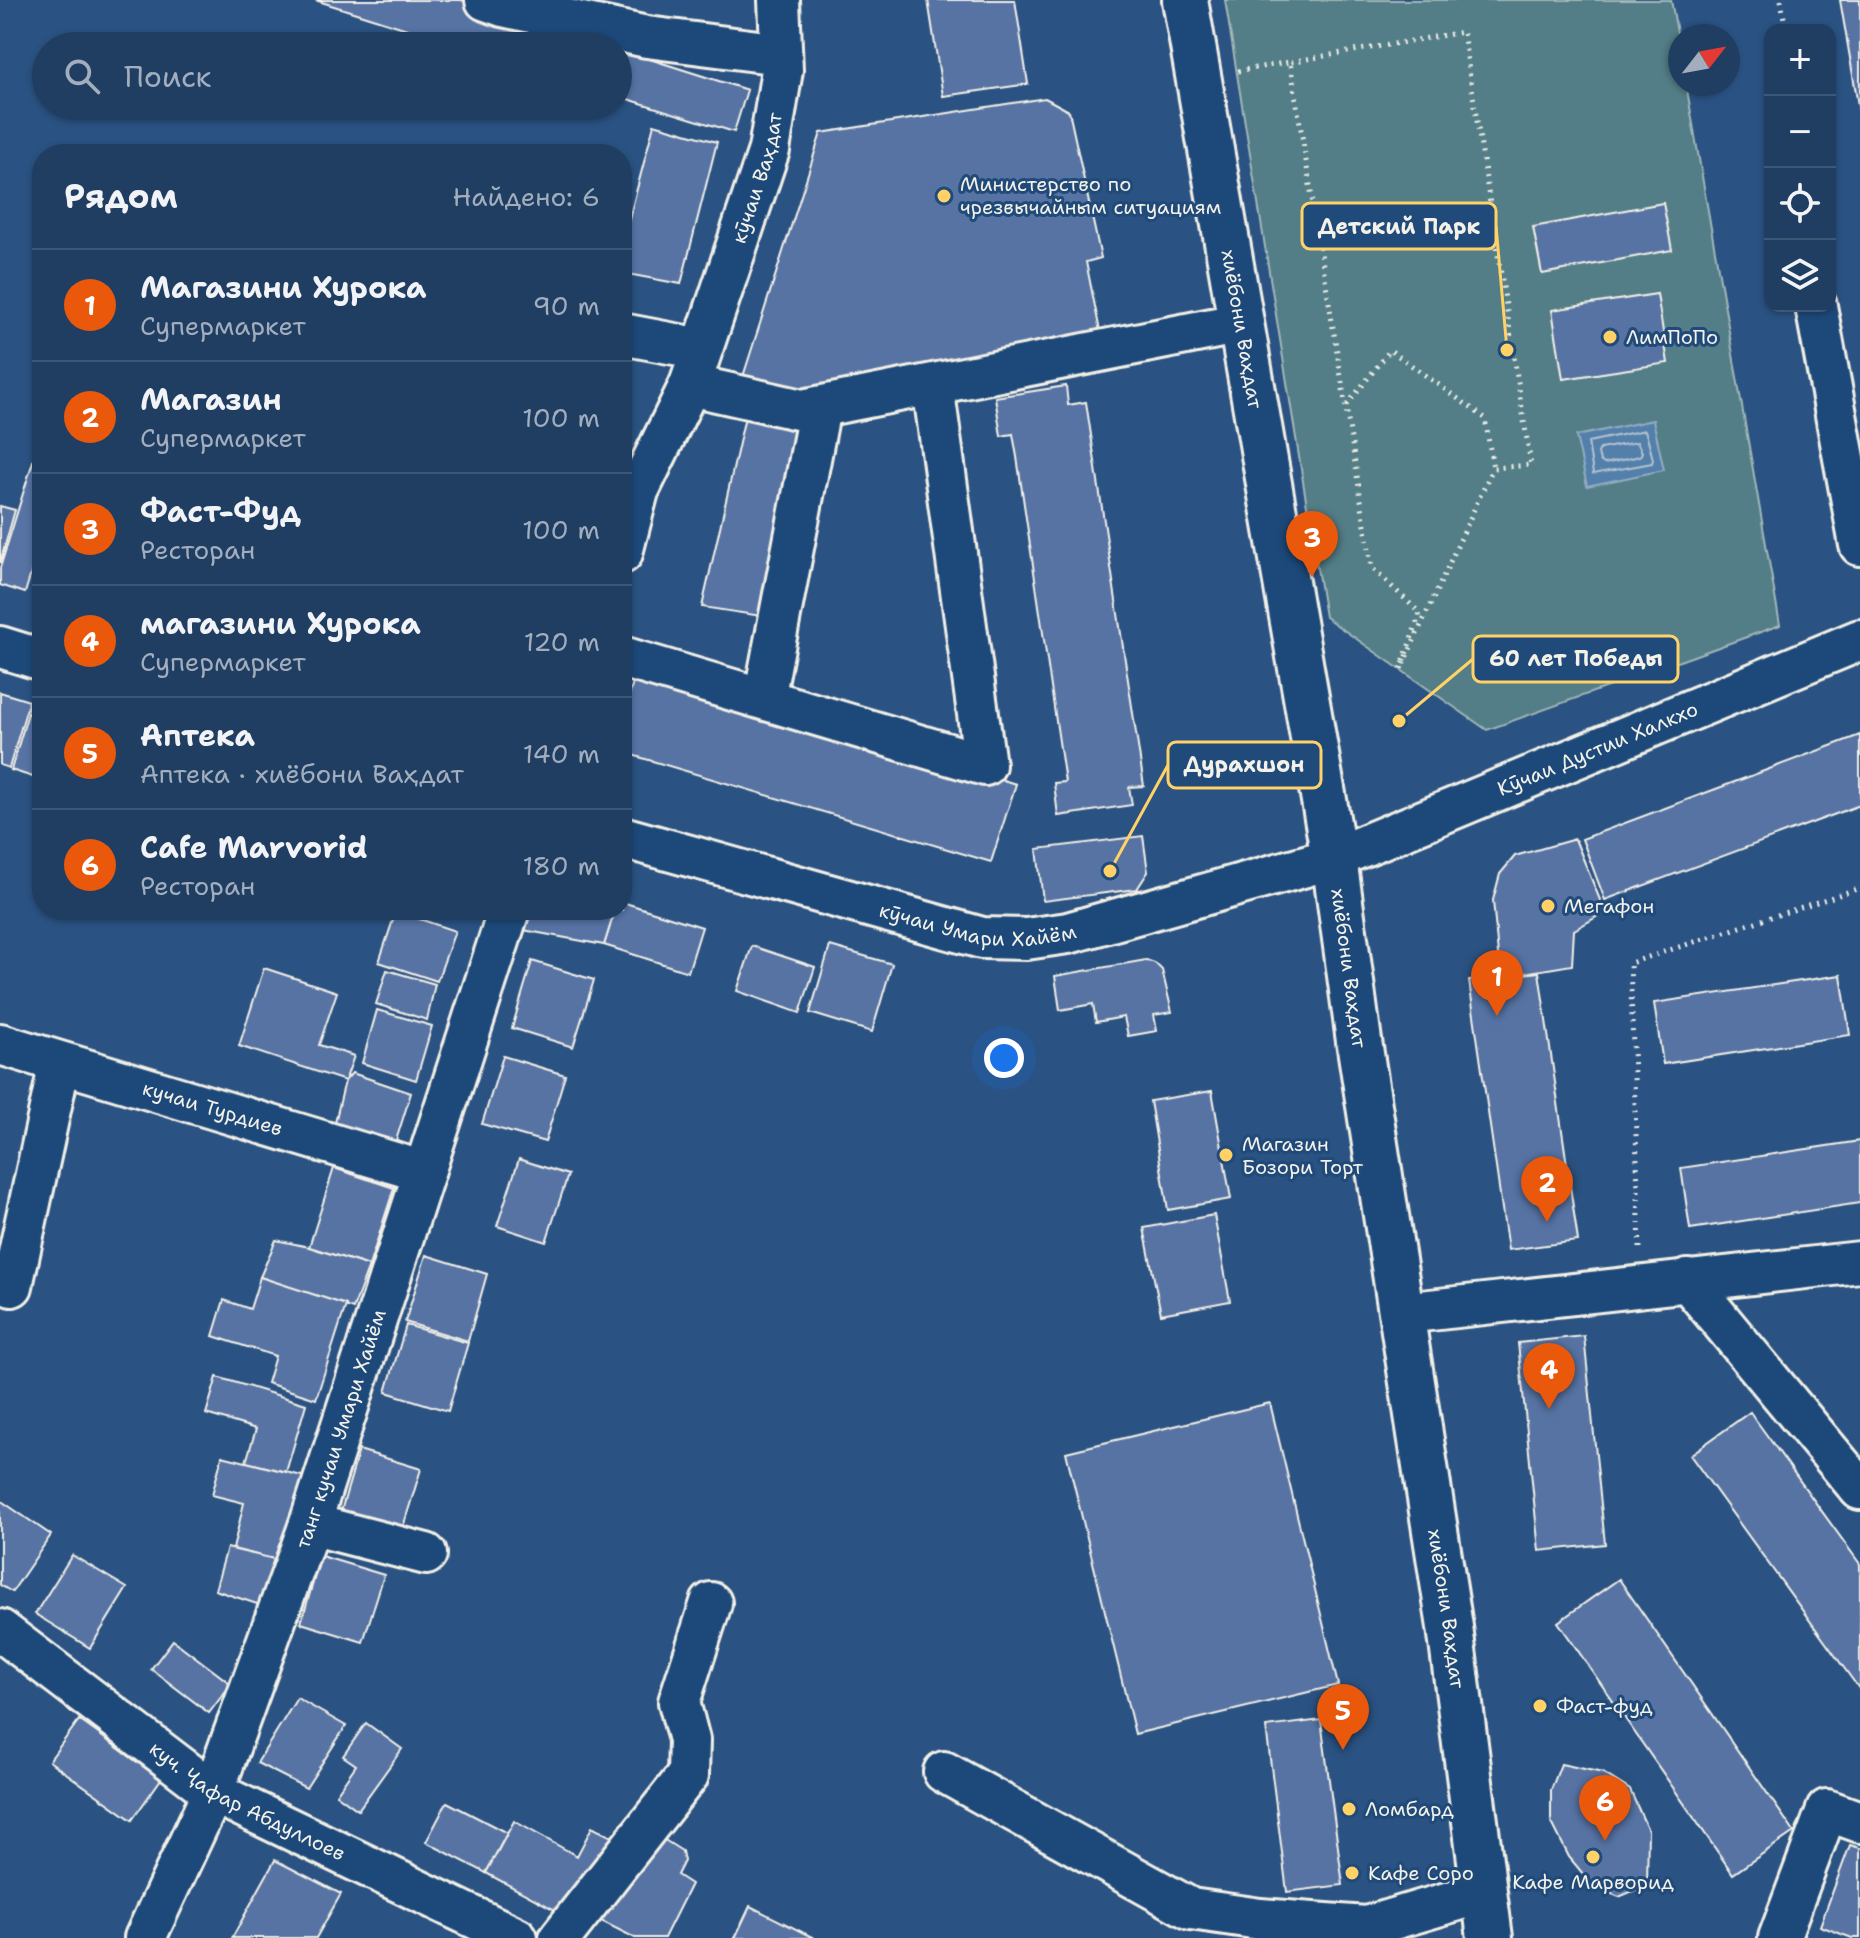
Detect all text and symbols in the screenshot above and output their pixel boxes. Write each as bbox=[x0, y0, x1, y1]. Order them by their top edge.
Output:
north arrow bbox=[1668, 24, 1740, 96]
map controls bbox=[1764, 24, 1836, 312]
button: + bbox=[1764, 24, 1836, 96]
search box bbox=[32, 32, 632, 120]
icon: search bbox=[60, 54, 104, 98]
text: Поиск bbox=[124, 56, 212, 97]
button: − bbox=[1764, 96, 1836, 168]
street label: кӯчаи Ваҳдат bbox=[726, 110, 788, 247]
button: locate bbox=[1764, 168, 1836, 240]
place label: Министерство по чрезвычайным ситуациям bbox=[960, 171, 1221, 220]
text: Рядом bbox=[64, 173, 178, 219]
text: Найдено: 6 bbox=[453, 179, 600, 214]
marker: Министерство по чрезвычайным ситуациям bbox=[935, 187, 953, 205]
callout: Детский Парк bbox=[1302, 203, 1496, 249]
text: Детский Парк bbox=[1318, 212, 1481, 241]
button: layers bbox=[1764, 240, 1836, 312]
street label: хиёбони Ваҳдат bbox=[1216, 248, 1269, 411]
text: Магазини Хурока bbox=[140, 267, 427, 308]
text: 1 bbox=[84, 288, 96, 323]
text: 90 m bbox=[533, 288, 600, 323]
text: Супермаркет bbox=[140, 308, 306, 343]
place label: ЛимПоПо bbox=[1626, 324, 1718, 350]
marker: ЛимПоПо bbox=[1601, 328, 1619, 346]
text: Магазин bbox=[140, 379, 282, 420]
text: 2 bbox=[81, 400, 99, 435]
text: 100 m bbox=[522, 400, 600, 435]
text: Супермаркет bbox=[140, 420, 306, 455]
text: Фаст-Фуд bbox=[140, 491, 301, 532]
pin: 3 bbox=[1286, 511, 1338, 577]
text: 3 bbox=[81, 512, 99, 547]
text: 100 m bbox=[522, 512, 600, 547]
text: Ресторан bbox=[140, 532, 255, 567]
text: магазини Хурока bbox=[140, 603, 421, 644]
text: 4 bbox=[81, 624, 99, 659]
text: 120 m bbox=[524, 624, 600, 659]
callout: 60 лет Победы bbox=[1473, 636, 1678, 682]
text: Супермаркет bbox=[140, 644, 306, 679]
text: 60 лет Победы bbox=[1489, 644, 1663, 673]
street label: Кӯчаи Дустии Халкхо bbox=[1493, 696, 1702, 802]
text: Аптека bbox=[140, 715, 255, 756]
text: 5 bbox=[82, 736, 98, 771]
text: 140 m bbox=[523, 736, 600, 771]
callout: Дурахшон bbox=[1168, 742, 1321, 788]
text: Дурахшон bbox=[1184, 750, 1304, 779]
text: Аптека · хиёбони Ваҳдат bbox=[140, 756, 464, 791]
text: Cafe Marvorid bbox=[140, 827, 368, 868]
text: 6 bbox=[81, 848, 99, 883]
text: 180 m bbox=[522, 848, 600, 883]
text: Ресторан bbox=[140, 868, 255, 903]
street label: хиёбони Ваҳдат bbox=[1325, 887, 1373, 1051]
place label: Мегафон bbox=[1564, 893, 1654, 919]
street label: кӯчаи Умари Хайём bbox=[876, 897, 1079, 952]
marker: Мегафон bbox=[1539, 897, 1557, 915]
pin: 1 bbox=[1471, 950, 1523, 1016]
your location bbox=[984, 1038, 1024, 1078]
street label: кучаи Турдиев bbox=[139, 1075, 286, 1142]
place label: Магазин Бозори Торт bbox=[1242, 1131, 1364, 1180]
marker: Магазин Бозори Торт bbox=[1217, 1146, 1235, 1164]
pin: 2 bbox=[1521, 1156, 1573, 1222]
street label: танг кучаи Умари Хайём bbox=[289, 1306, 392, 1552]
pin: 4 bbox=[1523, 1343, 1575, 1409]
street label: хиёбони Ваҳдат bbox=[1422, 1527, 1471, 1691]
pin: 5 bbox=[1317, 1684, 1369, 1750]
place label: Фаст-фуд bbox=[1556, 1693, 1653, 1719]
marker: Фаст-фуд bbox=[1531, 1697, 1549, 1715]
street label: куч. Ҷафар Абдуллоев bbox=[144, 1735, 350, 1867]
pin: 6 bbox=[1579, 1775, 1631, 1841]
place label: Ломбард bbox=[1365, 1796, 1454, 1822]
marker: Ломбард bbox=[1340, 1800, 1358, 1818]
marker: Кафе Марворид bbox=[1584, 1848, 1602, 1866]
place label: Кафе Соро bbox=[1368, 1860, 1474, 1886]
marker: Кафе Соро bbox=[1343, 1864, 1361, 1882]
place label: Кафе Марворид bbox=[1512, 1869, 1674, 1895]

